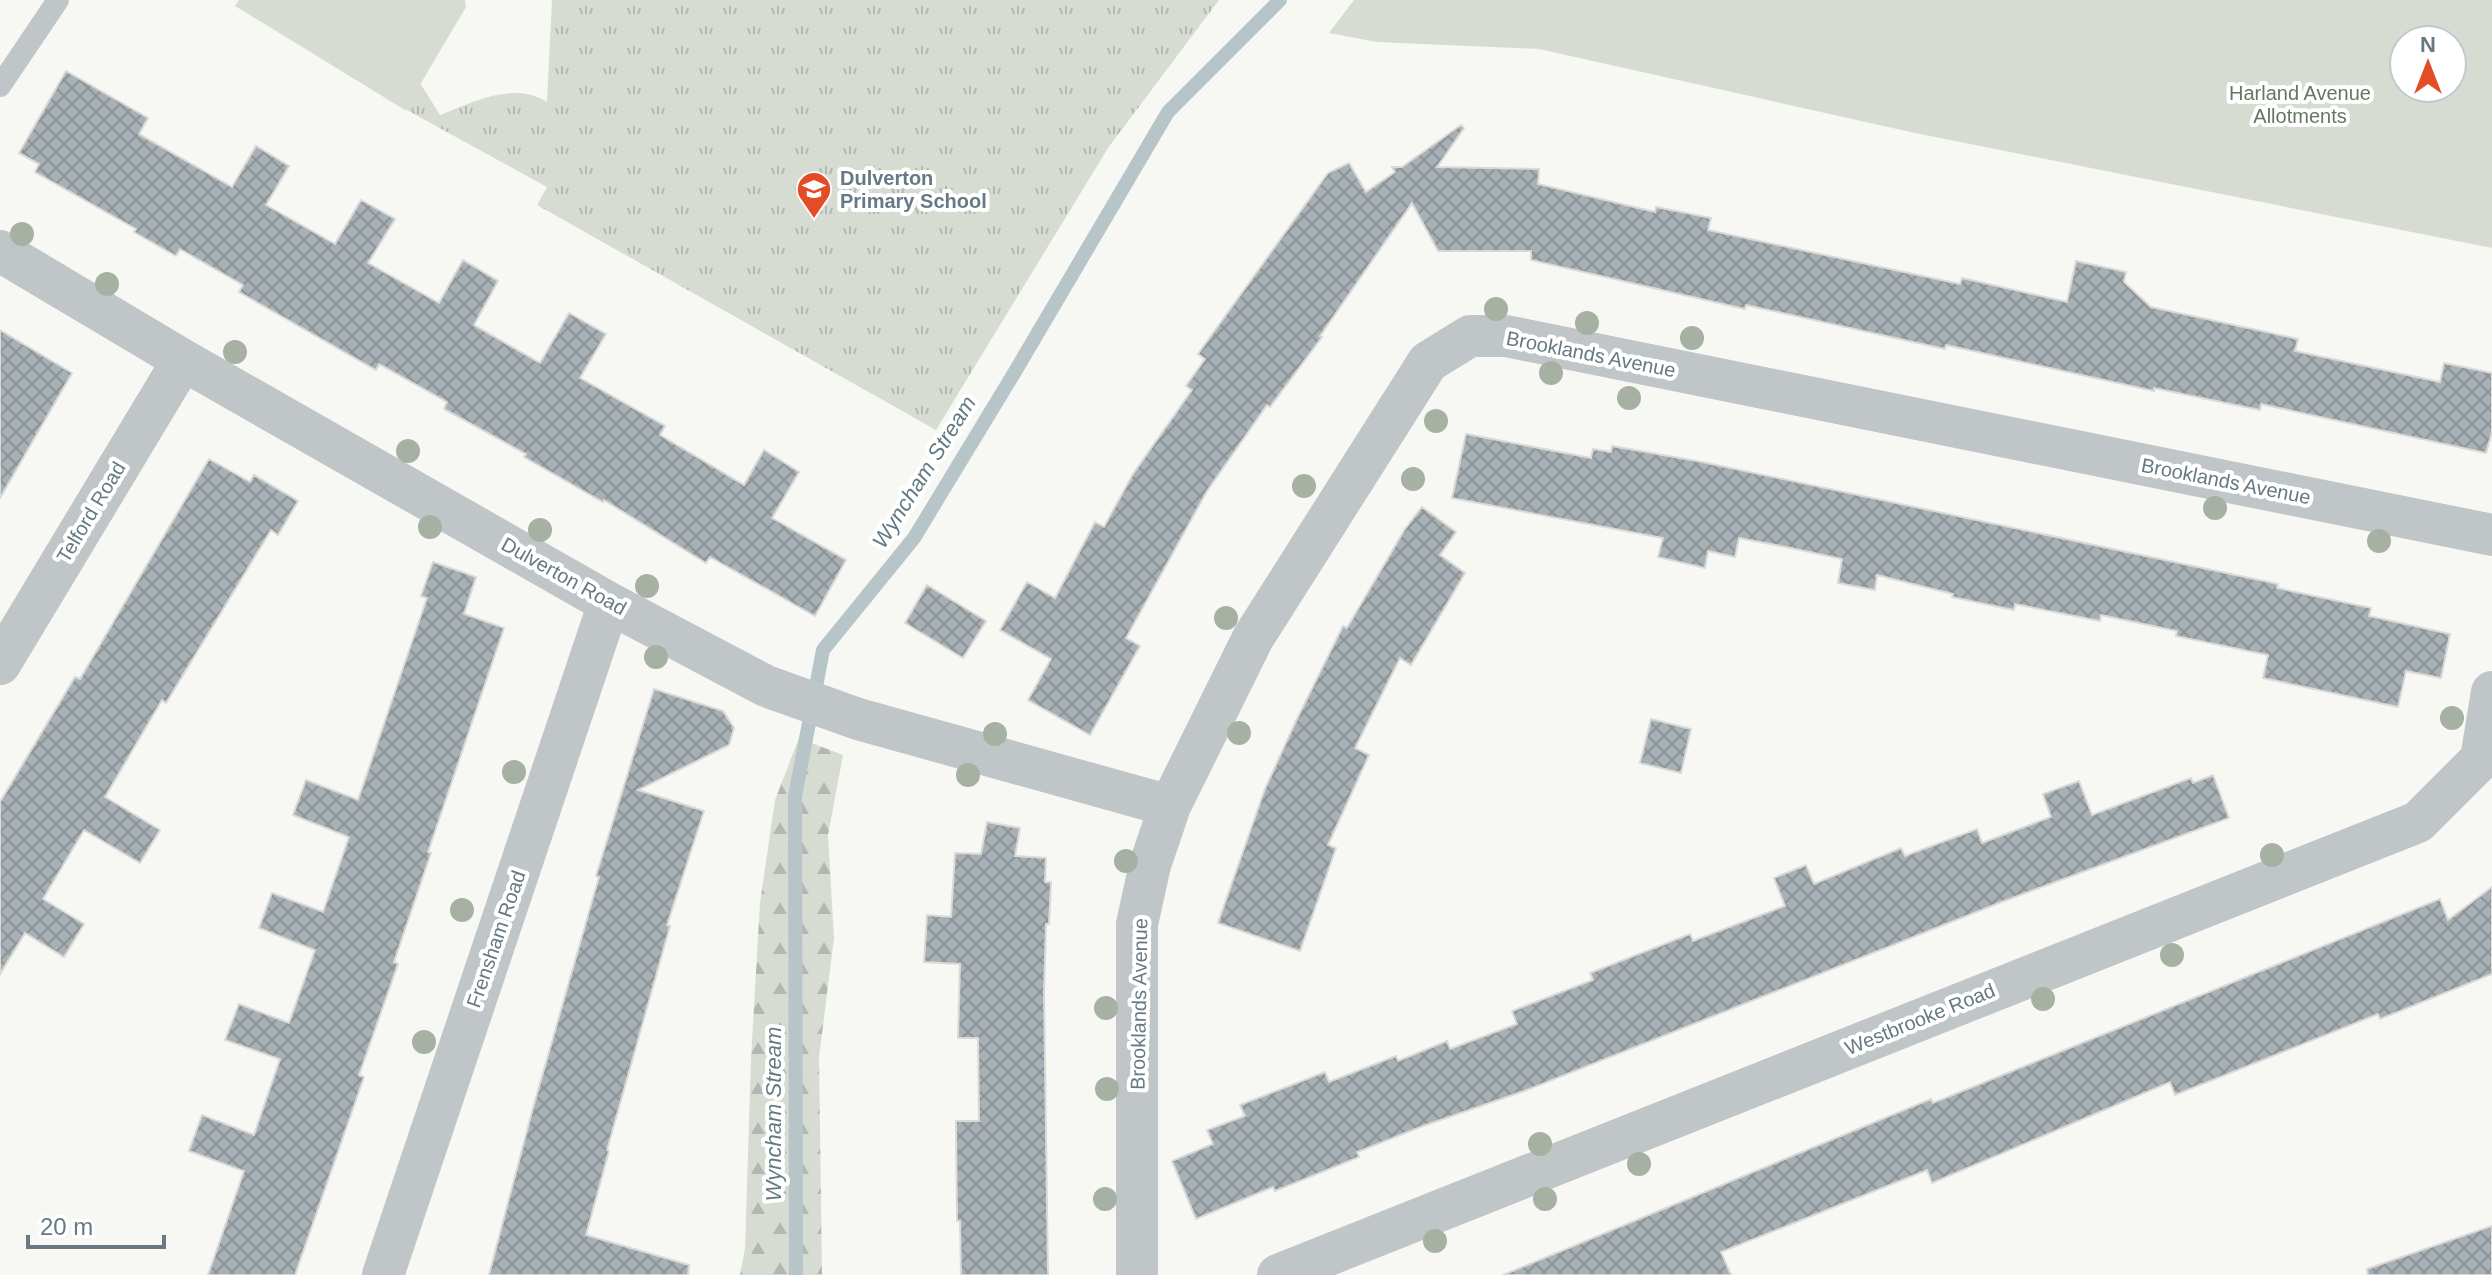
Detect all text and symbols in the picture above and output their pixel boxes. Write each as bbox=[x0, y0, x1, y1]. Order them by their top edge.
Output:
north arrow bbox=[2388, 24, 2468, 104]
text: N bbox=[2420, 32, 2436, 57]
park label: Harland Avenue Allotments bbox=[2229, 82, 2371, 127]
place label: Dulverton Primary School bbox=[840, 167, 987, 212]
school or university icon: Dulverton Primary School bbox=[795, 170, 833, 220]
street label: Brooklands Avenue bbox=[1504, 327, 1678, 381]
water label: Wyncham Stream bbox=[867, 391, 981, 553]
street label: Brooklands Avenue bbox=[2139, 454, 2313, 508]
street label: Telford Road bbox=[52, 458, 130, 566]
street label: Dulverton Road bbox=[498, 533, 630, 619]
street label: Frensham Road bbox=[462, 868, 530, 1010]
street label: Brooklands Avenue bbox=[1127, 918, 1151, 1090]
street label: Westbrooke Road bbox=[1842, 979, 1998, 1059]
water label: Wyncham Stream bbox=[761, 1027, 786, 1201]
scale bar bbox=[28, 1199, 164, 1249]
text: 20 m bbox=[40, 1213, 93, 1240]

